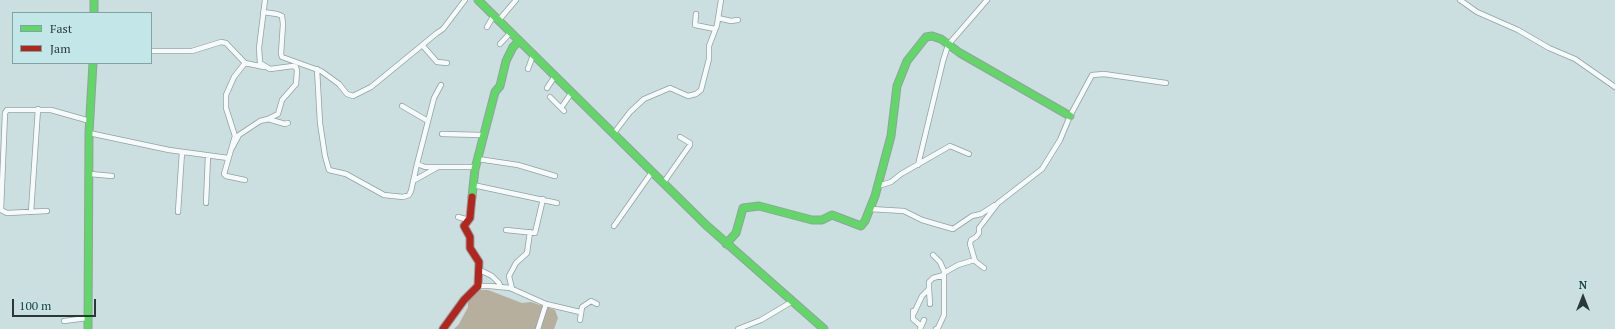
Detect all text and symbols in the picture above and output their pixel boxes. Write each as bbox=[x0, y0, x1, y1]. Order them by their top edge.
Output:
legend bbox=[12, 12, 152, 64]
text: Fast bbox=[50, 21, 72, 36]
text: Jam bbox=[50, 41, 71, 56]
north arrow bbox=[1563, 277, 1603, 317]
text: N bbox=[1579, 278, 1587, 292]
scale bar bbox=[14, 291, 98, 317]
text: 100 m bbox=[19, 298, 51, 313]

